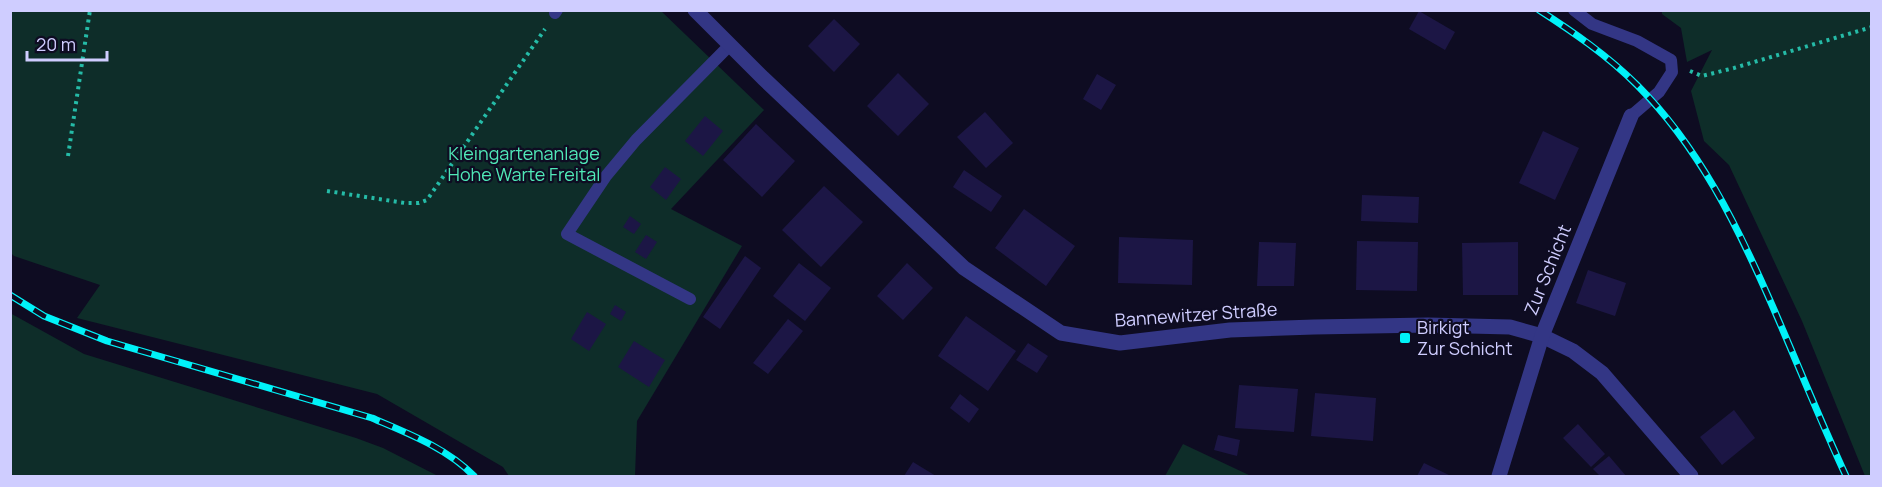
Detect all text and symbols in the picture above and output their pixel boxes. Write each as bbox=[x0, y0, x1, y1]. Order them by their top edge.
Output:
scale bar bbox=[27, 24, 106, 62]
text: 20 m bbox=[36, 32, 76, 56]
park label: Kleingartenanlage Hohe Warte Freital bbox=[448, 141, 600, 186]
street label: Zur Schicht bbox=[1518, 221, 1576, 318]
street label: Bannewitzer Straße bbox=[1114, 296, 1278, 332]
place label: Birkigt Zur Schicht bbox=[1417, 315, 1513, 360]
marker: Birkigt Zur Schicht bbox=[1398, 331, 1412, 345]

